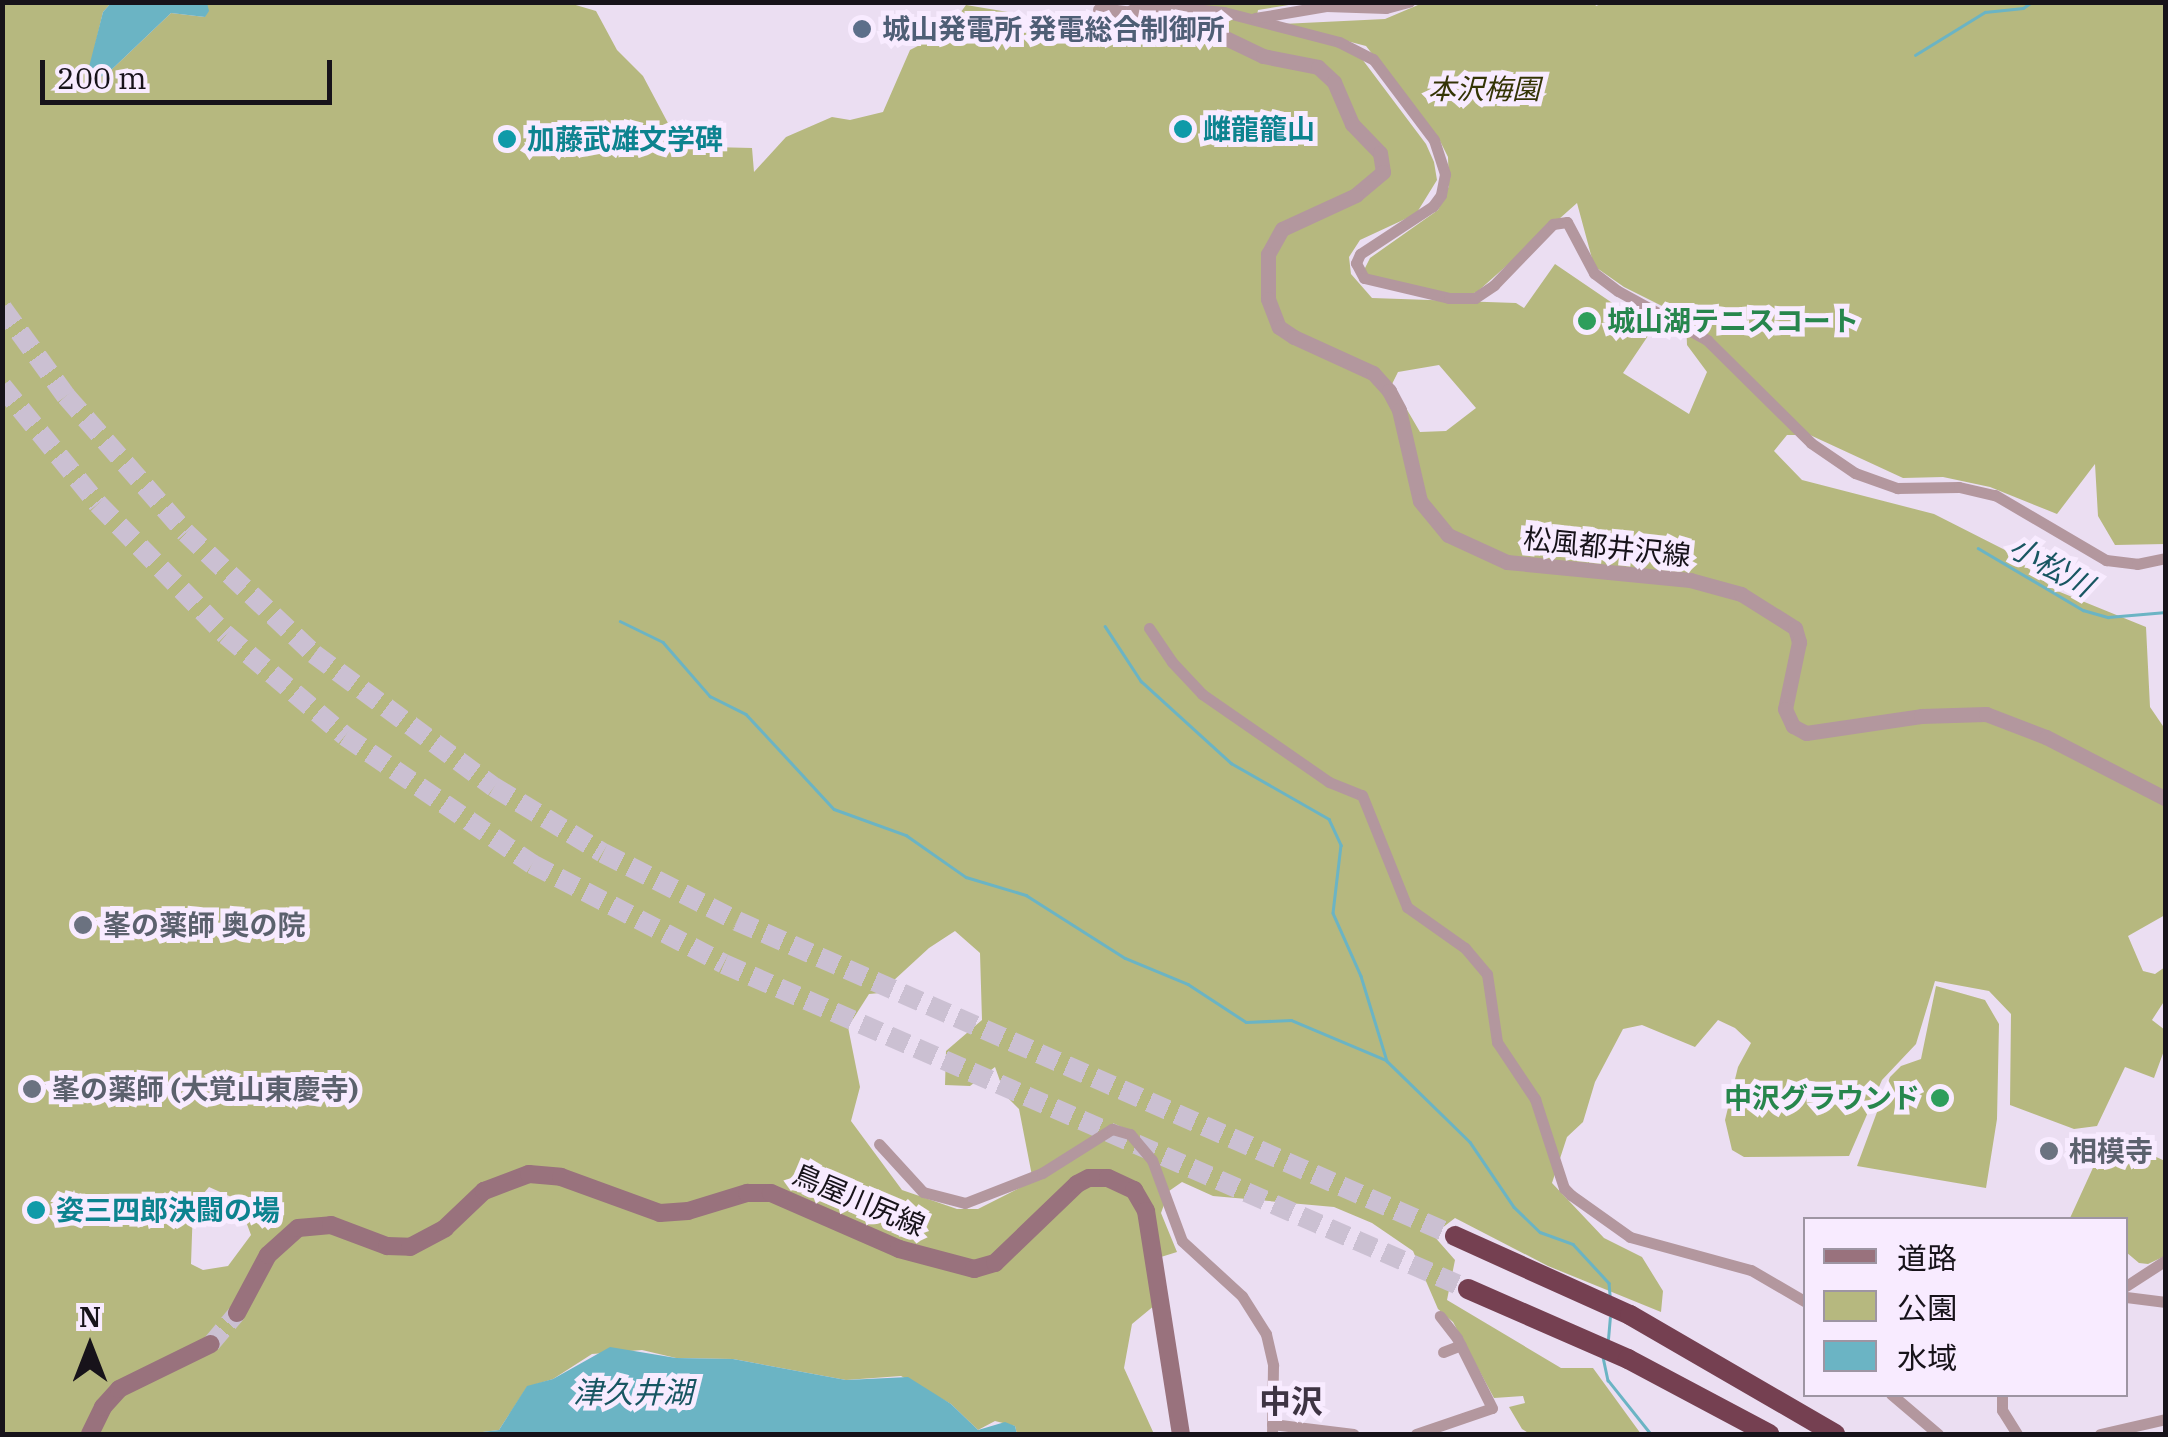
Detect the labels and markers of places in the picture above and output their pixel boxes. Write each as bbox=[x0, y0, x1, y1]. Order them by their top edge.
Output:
place label: 城山発電所 発電総合制御所 bbox=[882, 12, 1224, 46]
marker: 城山発電所 発電総合制御所 bbox=[851, 18, 873, 40]
place label: 雌龍籠山 bbox=[1203, 112, 1315, 146]
marker: 雌龍籠山 bbox=[1172, 118, 1194, 140]
place label: 加藤武雄文学碑 bbox=[527, 122, 723, 156]
marker: 加藤武雄文学碑 bbox=[496, 128, 518, 150]
place label: 城山湖テニスコート bbox=[1607, 304, 1859, 338]
marker: 城山湖テニスコート bbox=[1576, 310, 1598, 332]
place label: 峯の薬師 奥の院 bbox=[103, 908, 305, 942]
marker: 峯の薬師 奥の院 bbox=[72, 914, 94, 936]
place label: 峯の薬師 (大覚山東慶寺) bbox=[52, 1072, 358, 1106]
marker: 峯の薬師 (大覚山東慶寺) bbox=[21, 1078, 43, 1100]
place label: 中沢グラウンド bbox=[1724, 1081, 1920, 1115]
marker: 中沢グラウンド bbox=[1929, 1087, 1951, 1109]
place label: 相模寺 bbox=[2069, 1134, 2153, 1168]
marker: 相模寺 bbox=[2038, 1140, 2060, 1162]
place label: 姿三四郎決闘の場 bbox=[56, 1193, 280, 1227]
marker: 姿三四郎決闘の場 bbox=[25, 1199, 47, 1221]

